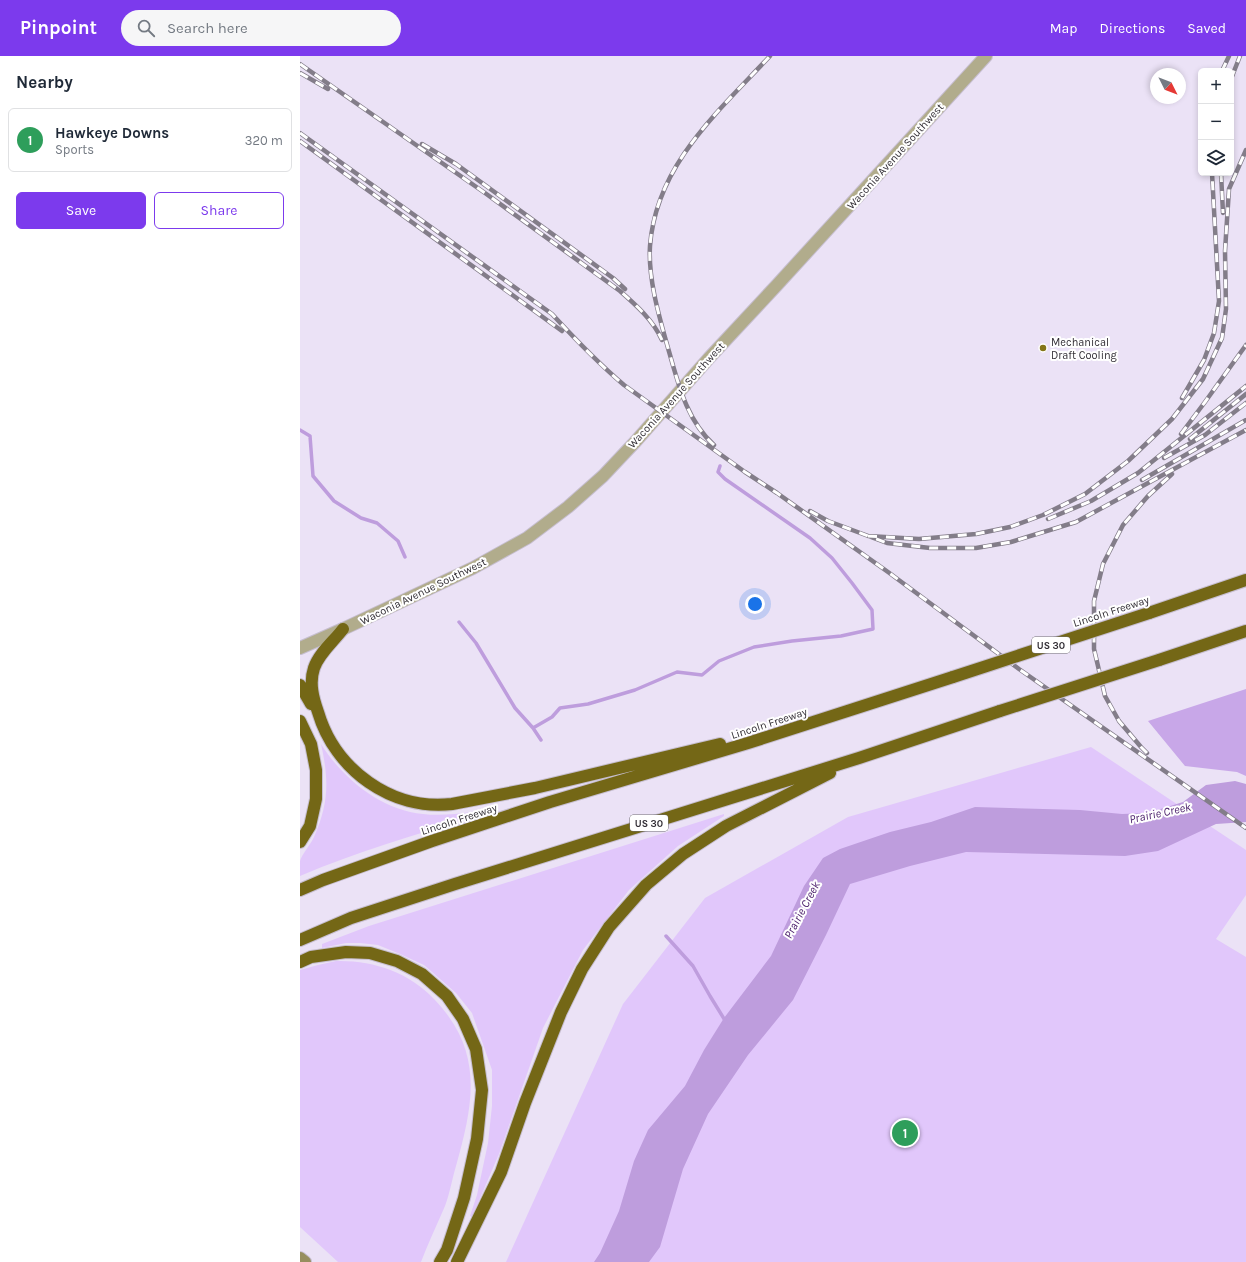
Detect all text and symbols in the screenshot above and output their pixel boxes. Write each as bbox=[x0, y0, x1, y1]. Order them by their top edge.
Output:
search box bbox=[121, 10, 401, 46]
text: Pinpoint bbox=[20, 17, 97, 39]
icon: search bbox=[135, 17, 157, 39]
text: Search here bbox=[167, 19, 248, 37]
text: Map bbox=[1050, 20, 1078, 37]
text: Directions bbox=[1100, 20, 1165, 37]
text: Saved bbox=[1187, 20, 1226, 37]
north arrow bbox=[1150, 68, 1186, 104]
map controls bbox=[1198, 68, 1234, 176]
button: + bbox=[1198, 68, 1234, 104]
text: Nearby bbox=[16, 72, 73, 92]
street label: Waconia Avenue Southwest bbox=[844, 101, 946, 212]
button: − bbox=[1198, 104, 1234, 140]
text: Hawkeye Downs bbox=[55, 124, 169, 142]
text: 1 bbox=[28, 133, 32, 148]
text: 320 m bbox=[245, 133, 283, 148]
button: layers bbox=[1198, 140, 1234, 176]
text: Sports bbox=[55, 142, 94, 157]
button: Save bbox=[16, 192, 146, 229]
button: Share bbox=[154, 192, 284, 229]
place label: Mechanical Draft Cooling bbox=[1051, 336, 1118, 362]
street label: Waconia Avenue Southwest bbox=[625, 340, 727, 451]
marker: Mechanical Draft Cooling bbox=[1038, 343, 1048, 353]
street label: Waconia Avenue Southwest bbox=[358, 555, 488, 628]
street label: Lincoln Freeway bbox=[1071, 593, 1151, 630]
your location bbox=[745, 594, 765, 614]
road number: US 30 bbox=[1032, 637, 1070, 653]
street label: Lincoln Freeway bbox=[729, 705, 809, 742]
water label: Prairie Creek bbox=[1128, 799, 1193, 826]
street label: Lincoln Freeway bbox=[419, 801, 499, 838]
road number: US 30 bbox=[630, 815, 668, 831]
water label: Prairie Creek bbox=[781, 878, 823, 941]
pin: 1 bbox=[892, 1118, 918, 1148]

